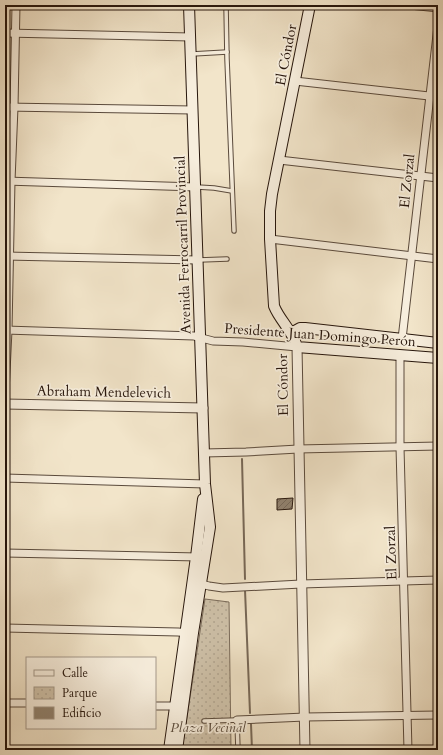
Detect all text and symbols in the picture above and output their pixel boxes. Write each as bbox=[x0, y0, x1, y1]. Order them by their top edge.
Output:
street label: El Cóndor bbox=[271, 22, 301, 87]
street label: El Zorzal bbox=[395, 152, 419, 209]
street label: Avenida Ferrocarril Provincial bbox=[170, 155, 196, 335]
street label: Presidente Juan Domingo Perón bbox=[224, 319, 416, 351]
street label: El Cóndor bbox=[273, 353, 293, 416]
street label: Abraham Mendelevich bbox=[37, 381, 172, 403]
street label: El Zorzal bbox=[381, 525, 401, 581]
legend bbox=[26, 657, 156, 729]
text: Calle bbox=[62, 665, 88, 681]
text: Parque bbox=[62, 685, 97, 701]
text: Edificio bbox=[62, 705, 102, 721]
park label: Plaza Vecinal bbox=[170, 718, 247, 737]

